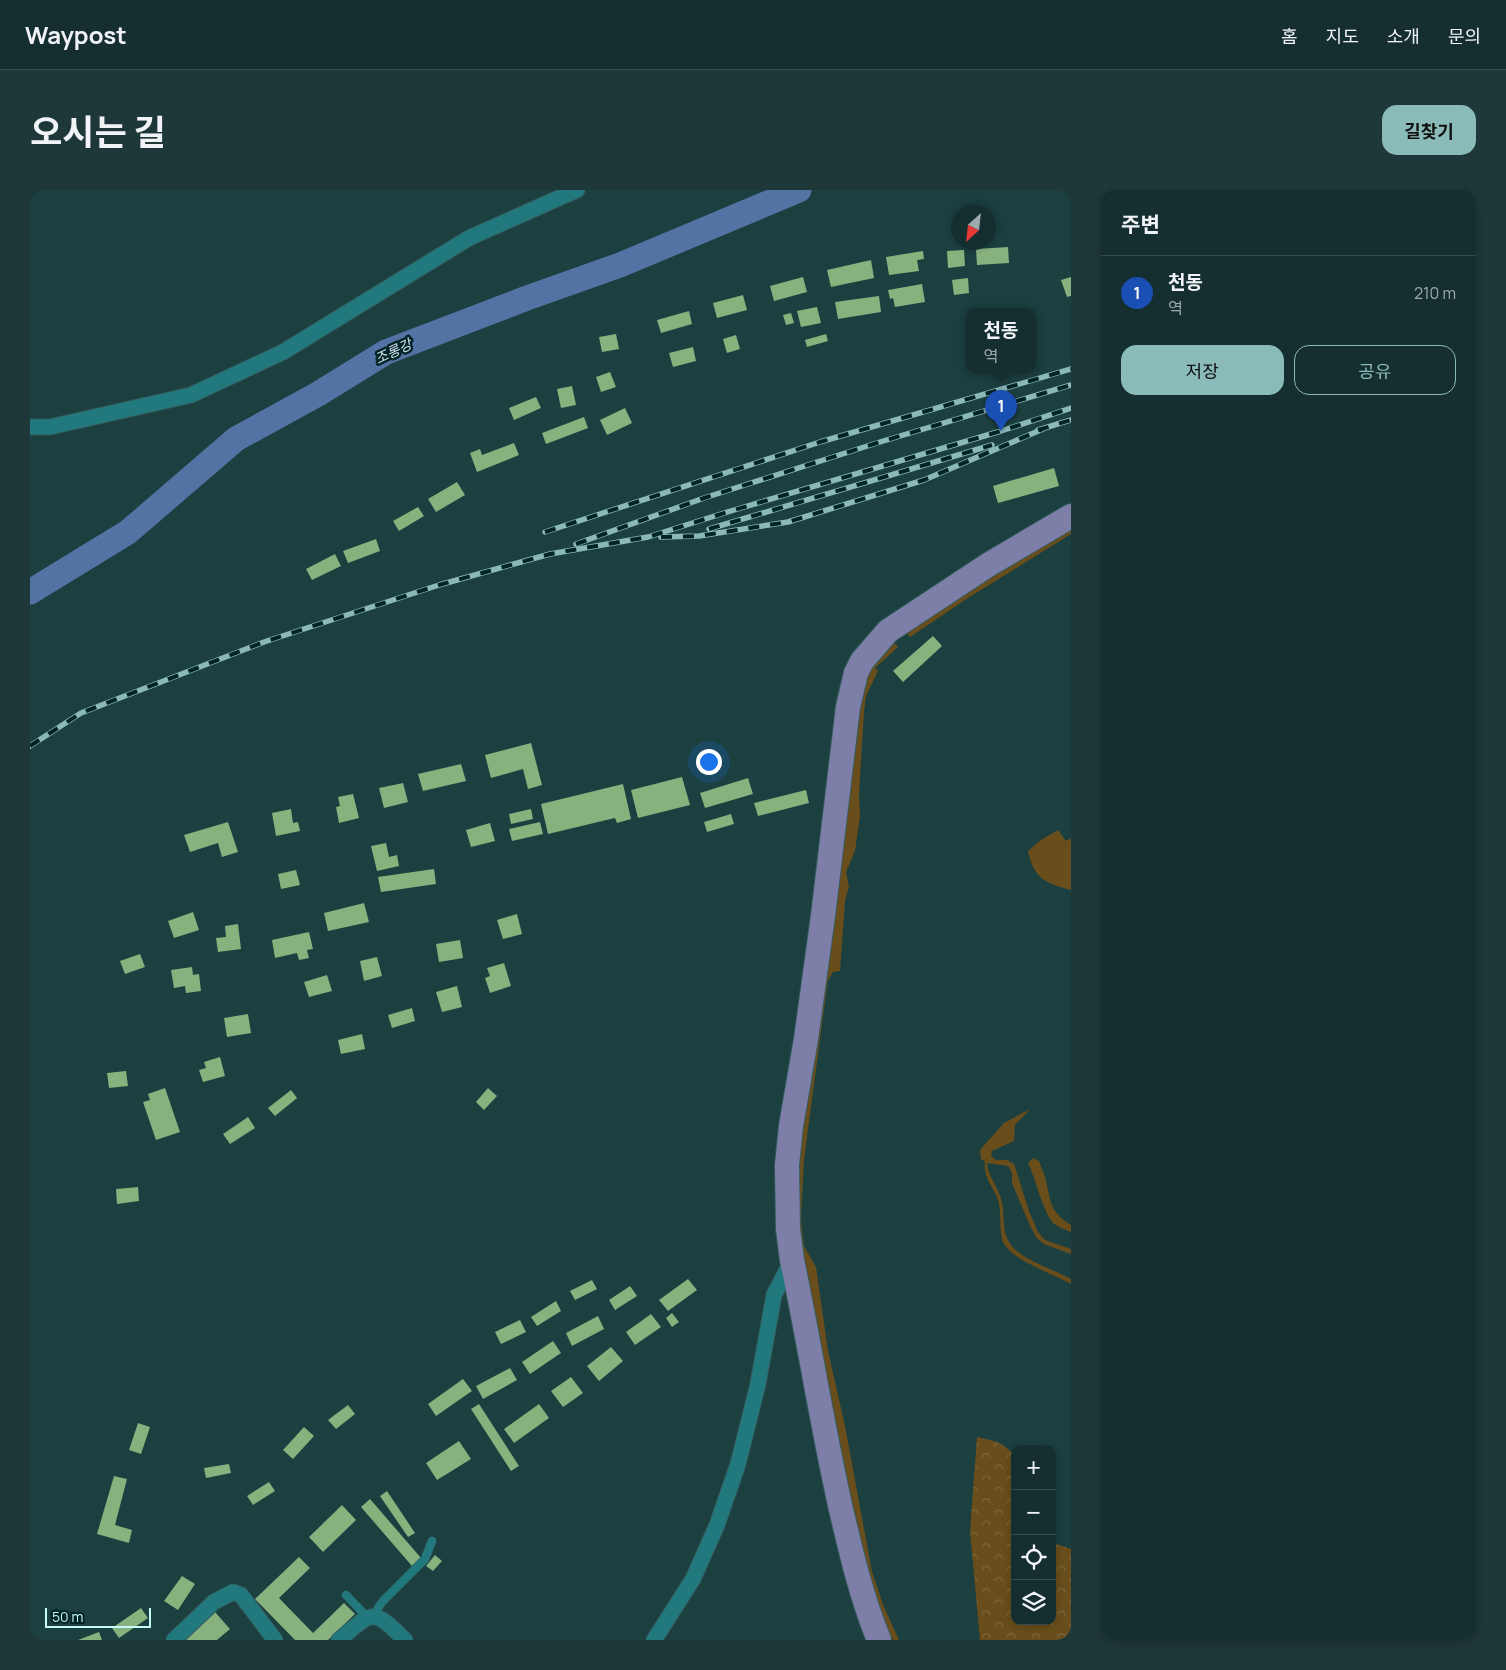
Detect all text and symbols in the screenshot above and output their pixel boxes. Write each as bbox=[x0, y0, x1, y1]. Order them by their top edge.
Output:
text: Waypost bbox=[25, 18, 127, 51]
text: 홈 bbox=[1281, 24, 1298, 48]
text: 지도 bbox=[1326, 24, 1359, 48]
text: 소개 bbox=[1387, 24, 1420, 48]
text: 문의 bbox=[1448, 24, 1481, 48]
button: 길찾기 bbox=[1382, 105, 1476, 155]
text: 오시는 길 bbox=[30, 108, 166, 156]
north arrow bbox=[951, 205, 996, 250]
text: 주변 bbox=[1121, 210, 1160, 238]
text: 천동 bbox=[1168, 269, 1203, 295]
text: 1 bbox=[1133, 282, 1141, 304]
text: 210 m bbox=[1414, 282, 1456, 304]
text: 역 bbox=[1168, 297, 1183, 319]
popup bbox=[966, 308, 1036, 373]
text: 천동 bbox=[984, 317, 1018, 343]
water label: 조롱강 bbox=[371, 333, 416, 368]
text: 역 bbox=[984, 345, 998, 367]
button: 저장 bbox=[1121, 345, 1284, 395]
button: 공유 bbox=[1294, 345, 1456, 395]
pin: 1 bbox=[985, 390, 1017, 431]
your location bbox=[696, 749, 722, 775]
map controls bbox=[1011, 1445, 1056, 1625]
button: + bbox=[1011, 1445, 1056, 1490]
button: − bbox=[1011, 1490, 1056, 1535]
button: locate bbox=[1011, 1535, 1056, 1580]
button: layers bbox=[1011, 1580, 1056, 1625]
scale bar bbox=[45, 1605, 151, 1628]
text: 50 m bbox=[52, 1607, 83, 1626]

